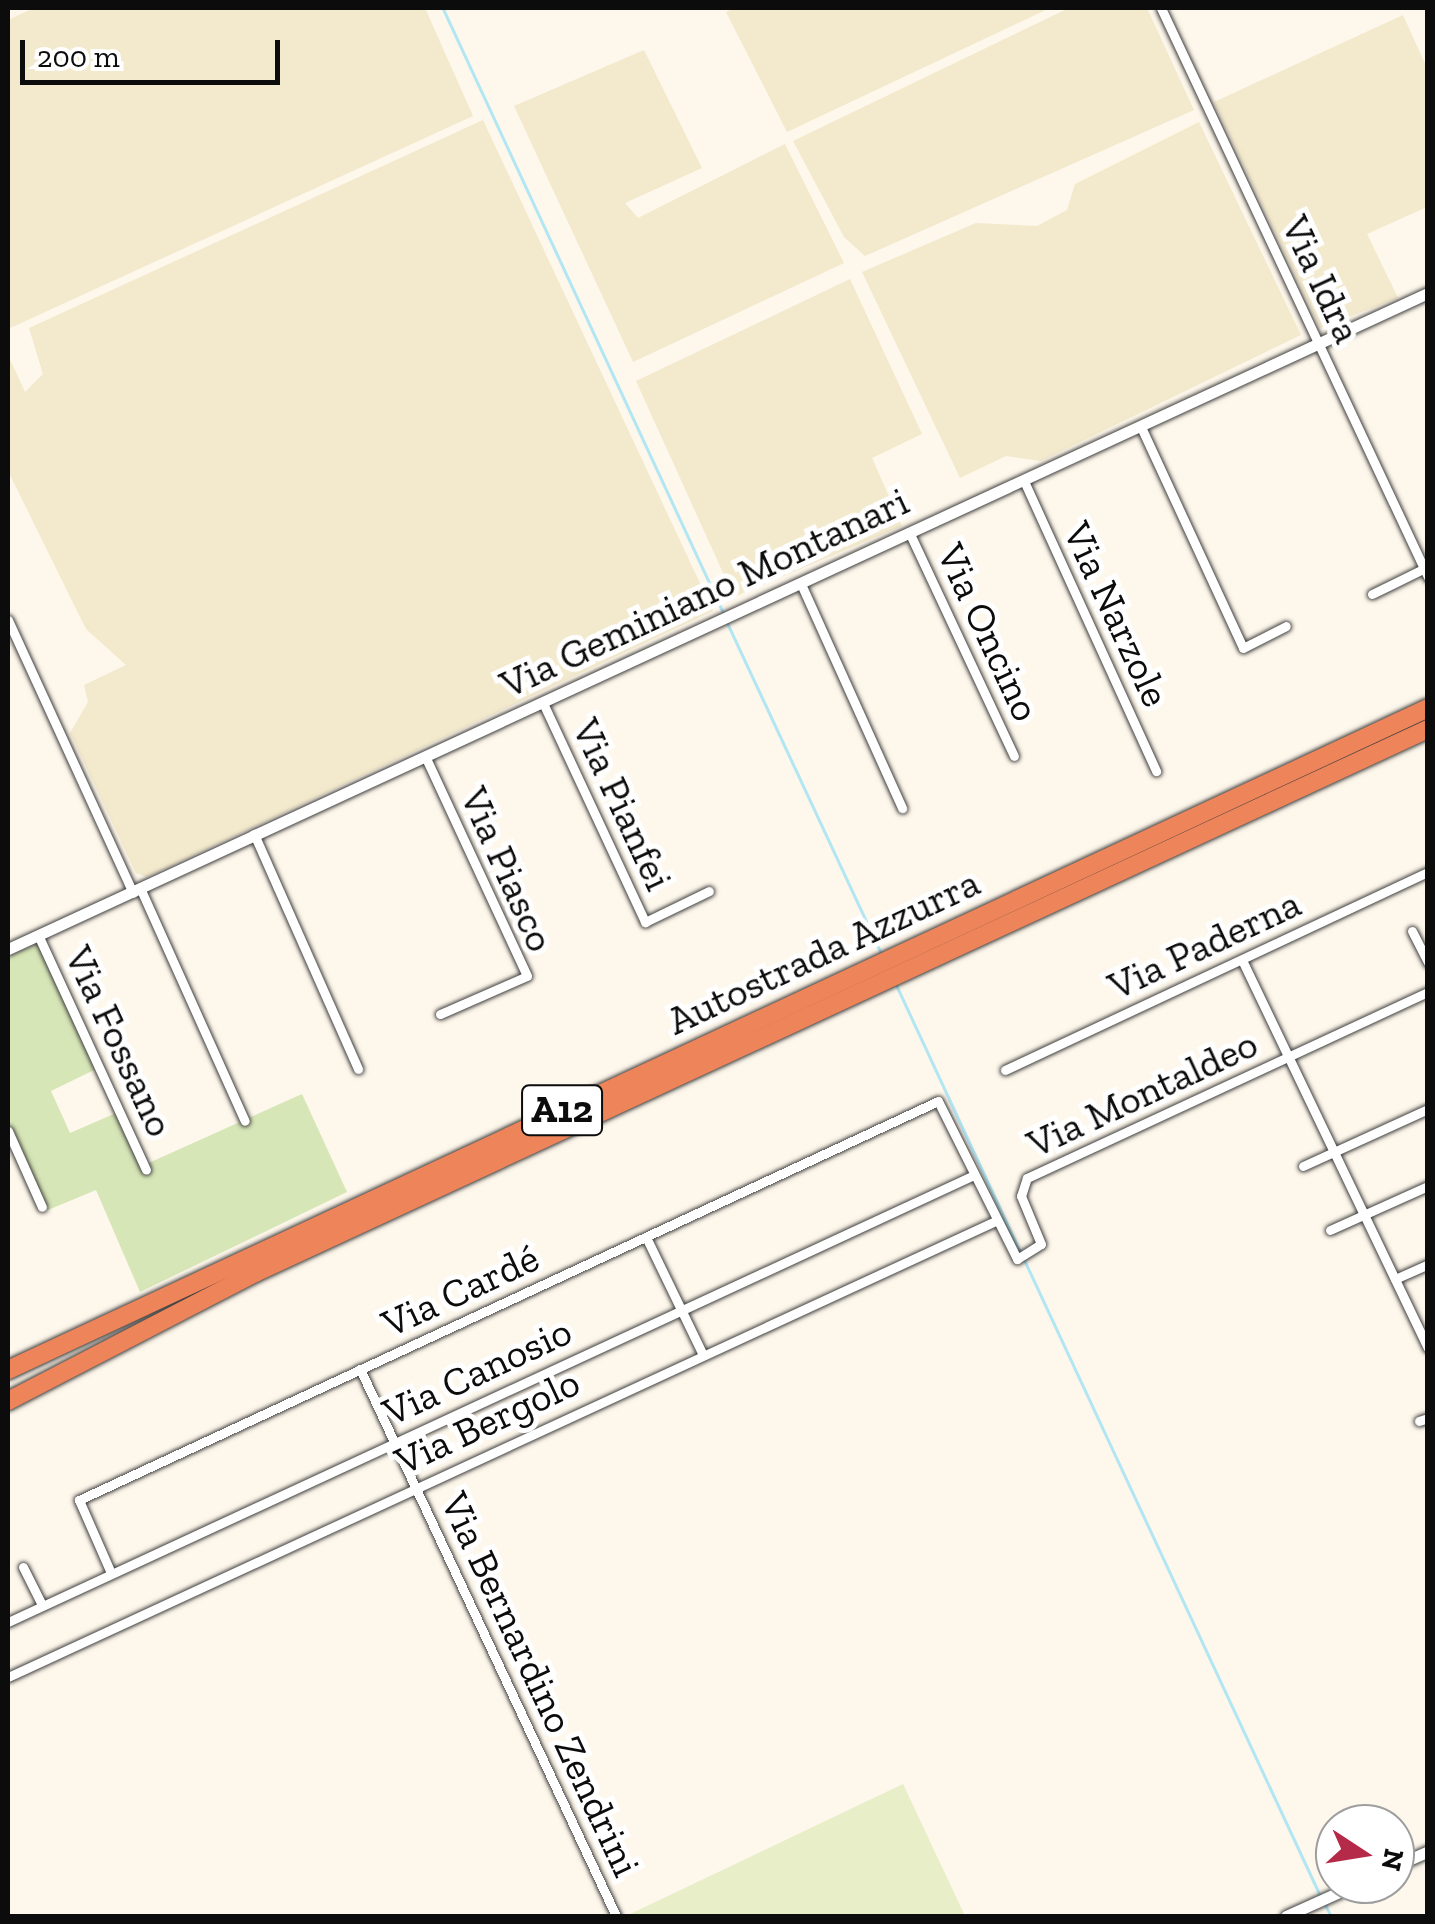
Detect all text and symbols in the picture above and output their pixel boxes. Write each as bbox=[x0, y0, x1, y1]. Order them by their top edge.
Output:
scale bar bbox=[25, 20, 285, 82]
text: 200 m bbox=[37, 39, 120, 75]
street label: Via Idra bbox=[1272, 208, 1372, 350]
street label: Via Geminiano Montanari bbox=[492, 476, 916, 708]
street label: Via Narzole bbox=[1053, 514, 1181, 714]
street label: Via Oncino bbox=[927, 536, 1051, 728]
street label: Via Pianfei bbox=[562, 711, 684, 897]
street label: Via Piasco bbox=[451, 779, 565, 959]
street label: Autostrada Azzurra bbox=[659, 857, 987, 1045]
street label: Via Paderna bbox=[1100, 879, 1308, 1009]
street label: Via Fossano bbox=[55, 938, 185, 1144]
street label: Via Montaldeo bbox=[1019, 1019, 1265, 1167]
road number: A12 bbox=[520, 1077, 604, 1143]
street label: Via Cardé bbox=[374, 1233, 546, 1347]
street label: Via Canosio bbox=[375, 1306, 579, 1436]
street label: Via Bergolo bbox=[387, 1357, 587, 1485]
street label: Via Bernardino Zendrini bbox=[431, 1484, 651, 1884]
north arrow bbox=[1315, 1804, 1415, 1904]
text: N bbox=[1375, 1846, 1411, 1874]

